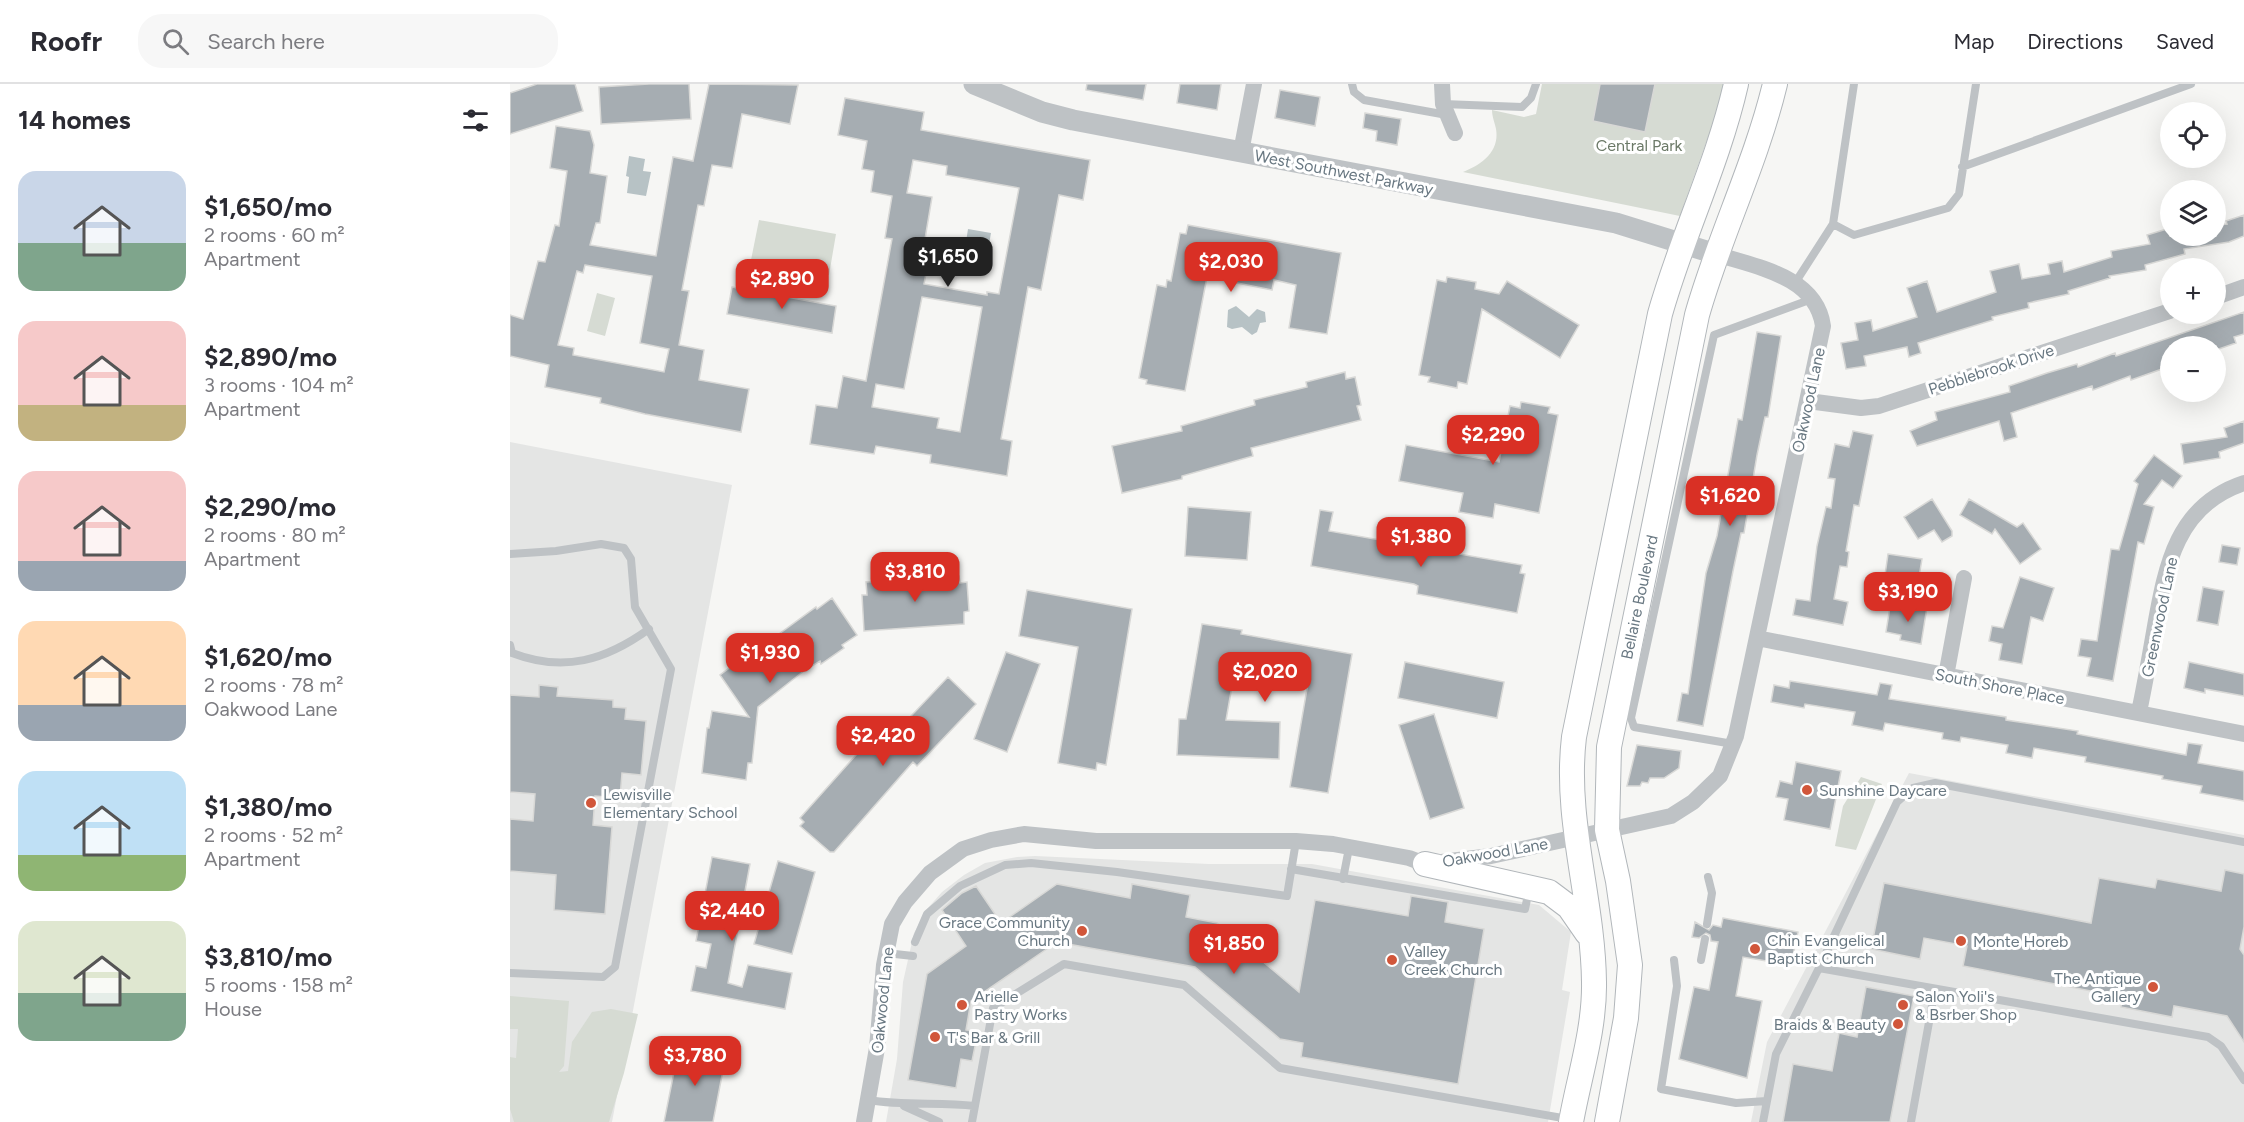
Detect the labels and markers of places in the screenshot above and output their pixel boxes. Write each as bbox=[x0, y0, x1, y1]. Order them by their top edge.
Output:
pin: $1,650 bbox=[899, 237, 997, 288]
pin: $2,030 bbox=[1182, 242, 1280, 293]
pin: $2,890 bbox=[733, 259, 831, 310]
pin: $2,290 bbox=[1444, 415, 1542, 466]
pin: $1,620 bbox=[1681, 476, 1779, 527]
pin: $1,380 bbox=[1372, 517, 1470, 568]
pin: $3,810 bbox=[866, 552, 964, 603]
pin: $3,190 bbox=[1859, 572, 1957, 623]
pin: $1,930 bbox=[721, 633, 819, 684]
pin: $2,020 bbox=[1216, 652, 1314, 703]
pin: $2,420 bbox=[834, 716, 932, 767]
place label: Sunshine Daycare bbox=[1819, 781, 1947, 800]
marker: Sunshine Daycare bbox=[1800, 783, 1814, 797]
place label: Lewisville Elementary School bbox=[603, 785, 737, 822]
marker: Lewisville Elementary School bbox=[584, 796, 598, 810]
pin: $2,440 bbox=[683, 891, 781, 942]
place label: Grace Community Church bbox=[939, 913, 1071, 950]
marker: Grace Community Church bbox=[1075, 924, 1089, 938]
pin: $1,850 bbox=[1185, 924, 1283, 975]
place label: Chin Evangelical Baptist Church bbox=[1767, 931, 1884, 968]
place label: Monte Horeb bbox=[1973, 932, 2068, 951]
marker: Monte Horeb bbox=[1954, 934, 1968, 948]
place label: Valley Creek Church bbox=[1404, 942, 1503, 979]
marker: Chin Evangelical Baptist Church bbox=[1748, 942, 1762, 956]
marker: Valley Creek Church bbox=[1385, 953, 1399, 967]
place label: The Antique Gallery bbox=[2054, 969, 2142, 1006]
marker: The Antique Gallery bbox=[2146, 980, 2160, 994]
place label: Arielle Pastry Works bbox=[974, 987, 1067, 1024]
place label: Salon Yoli's & Bsrber Shop bbox=[1915, 987, 2017, 1024]
marker: Arielle Pastry Works bbox=[955, 998, 969, 1012]
marker: Salon Yoli's & Bsrber Shop bbox=[1896, 998, 1910, 1012]
place label: Braids & Beauty bbox=[1774, 1015, 1887, 1034]
marker: Braids & Beauty bbox=[1891, 1017, 1905, 1031]
place label: T's Bar & Grill bbox=[947, 1028, 1040, 1047]
marker: T's Bar & Grill bbox=[928, 1030, 942, 1044]
pin: $3,780 bbox=[646, 1036, 744, 1087]

